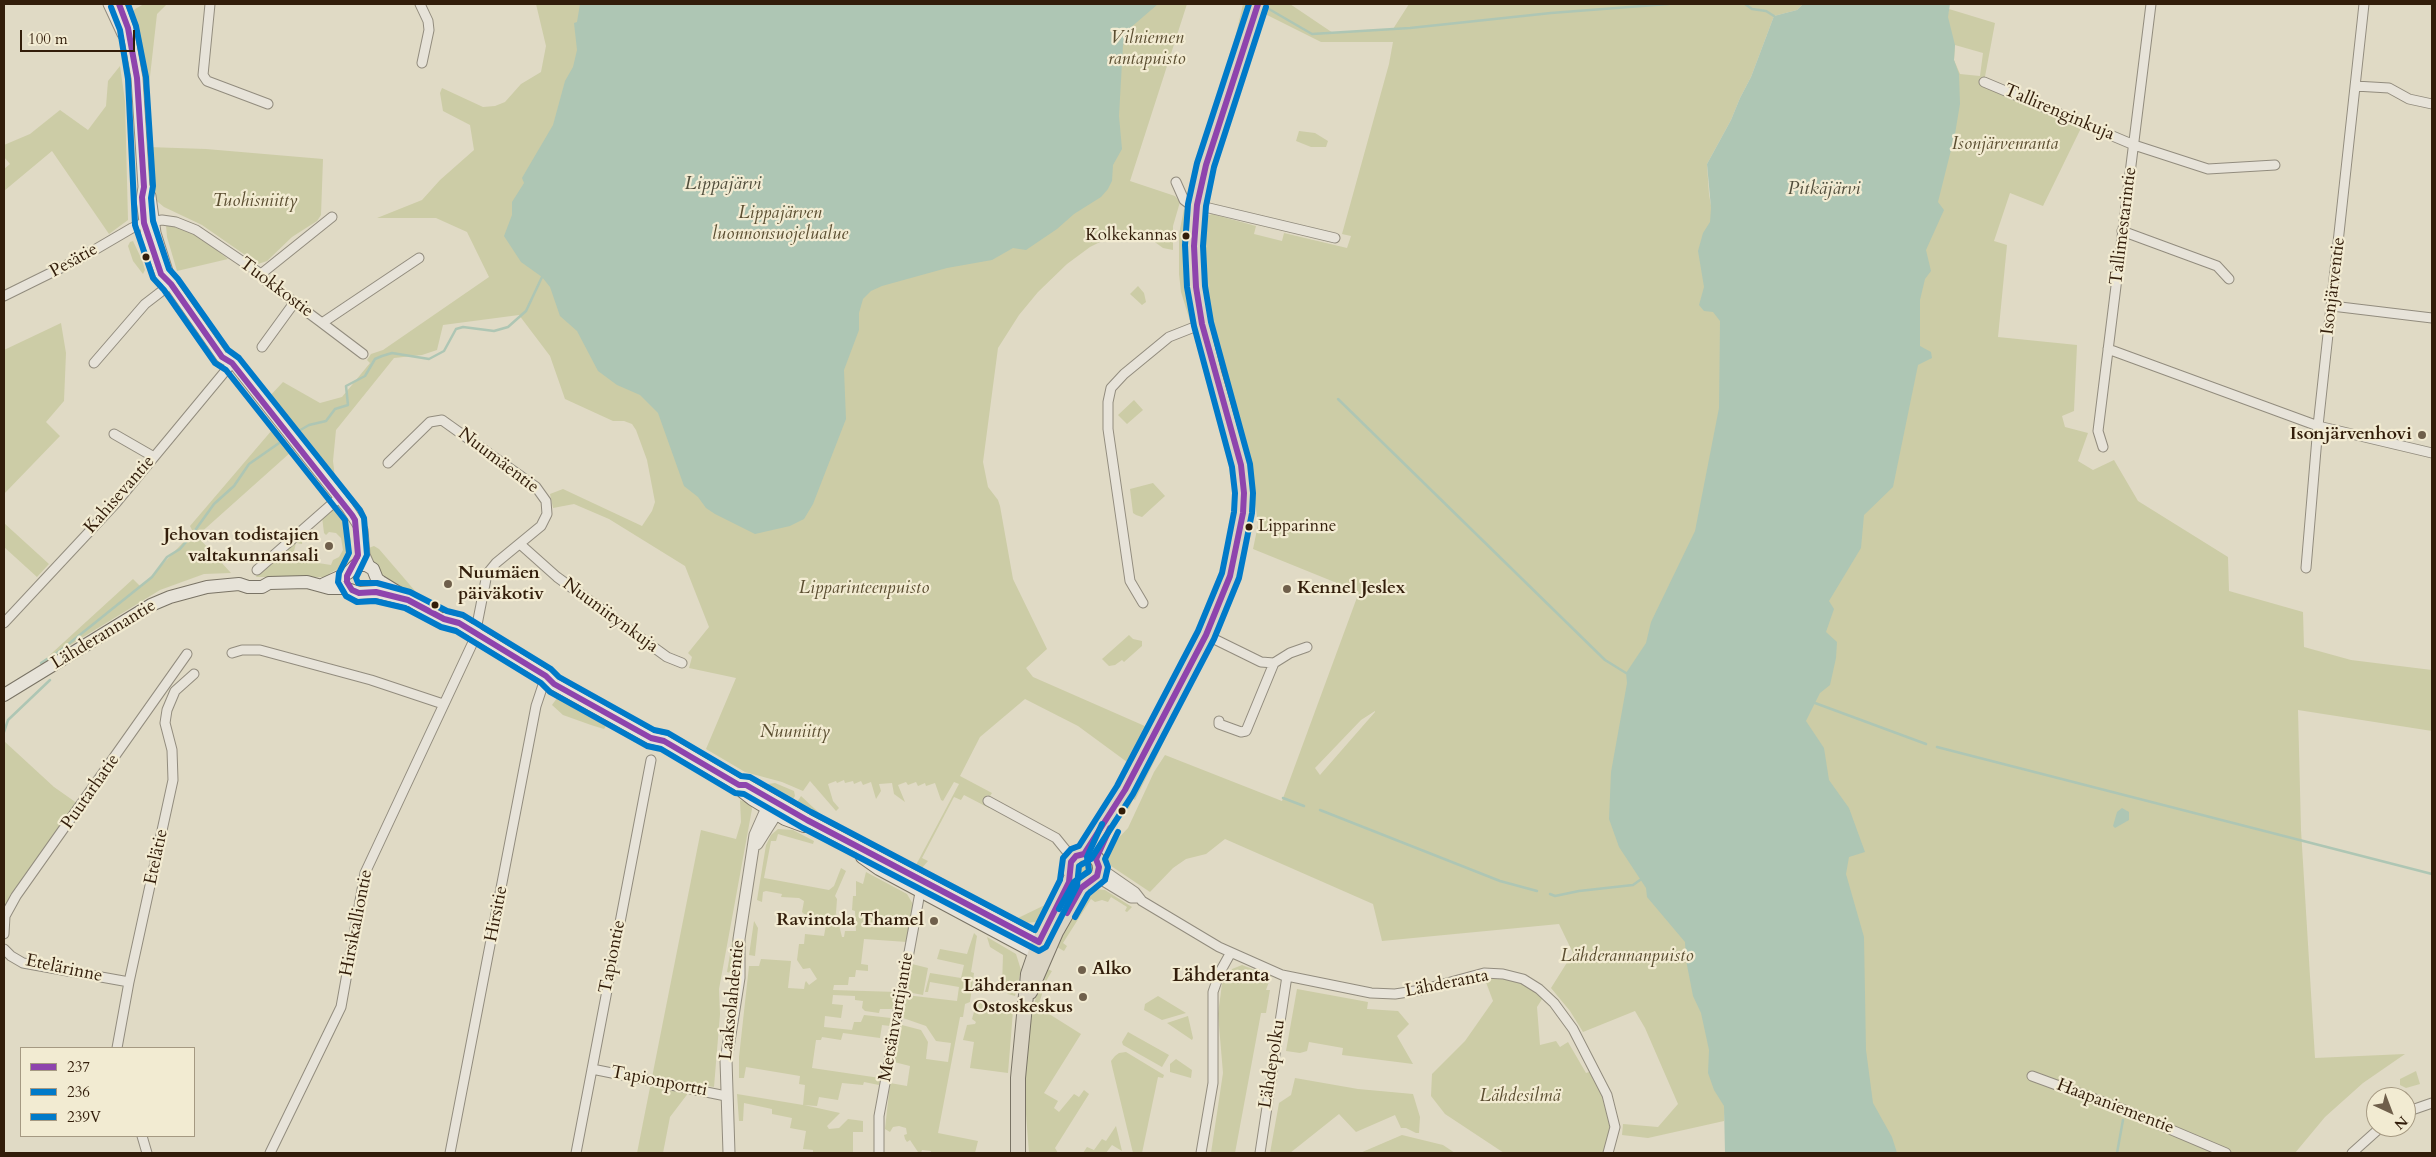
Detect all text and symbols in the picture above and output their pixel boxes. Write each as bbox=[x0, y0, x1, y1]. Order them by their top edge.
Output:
scale bar bbox=[22, 20, 138, 52]
park label: Vilniemen rantapuisto bbox=[1108, 28, 1186, 70]
text: 100 m bbox=[28, 29, 68, 49]
street label: Tallirenginkuja bbox=[2001, 80, 2117, 146]
park label: Isonjärvenranta bbox=[1952, 134, 2058, 156]
street label: Tallimestarintie bbox=[2106, 166, 2142, 286]
water label: Lippajärvi bbox=[685, 174, 761, 196]
water label: Pitkäjärvi bbox=[1788, 179, 1860, 201]
park label: Tuohisniitty bbox=[213, 191, 297, 213]
park label: Lippajärven luonnonsuojelualue bbox=[712, 203, 848, 245]
place label: Kolkekannas bbox=[1085, 226, 1177, 246]
marker: Kolkekannas bbox=[1181, 231, 1191, 241]
street label: Isonjärventie bbox=[2317, 236, 2351, 336]
street label: Pesätie bbox=[46, 239, 102, 283]
unlabelled marker bbox=[141, 252, 151, 262]
street label: Tuokkostie bbox=[235, 253, 317, 323]
street label: Nuumäentie bbox=[453, 424, 543, 498]
place label: Isonjärvenhovi bbox=[2290, 424, 2412, 446]
marker: Isonjärvenhovi bbox=[2416, 429, 2428, 441]
street label: Kahisevantie bbox=[80, 452, 160, 538]
place label: Lipparinne bbox=[1258, 517, 1337, 537]
marker: Lipparinne bbox=[1244, 522, 1254, 532]
place label: Jehovan todistajien valtakunnansali bbox=[164, 525, 319, 568]
marker: Jehovan todistajien valtakunnansali bbox=[323, 540, 335, 552]
place label: Nuumäen päiväkotiv bbox=[458, 563, 544, 606]
street label: Nuuniitynkuja bbox=[558, 574, 662, 658]
marker: Nuumäen päiväkotiv bbox=[442, 578, 454, 590]
park label: Lipparinteenpuisto bbox=[799, 578, 929, 600]
place label: Kennel Jeslex bbox=[1297, 578, 1406, 600]
marker: Kennel Jeslex bbox=[1281, 583, 1293, 595]
street label: Lähderannantie bbox=[48, 595, 160, 675]
unlabelled marker bbox=[430, 600, 440, 610]
park label: Nuuniitty bbox=[760, 722, 830, 744]
street label: Puutarhatie bbox=[57, 750, 125, 834]
unlabelled marker bbox=[1117, 806, 1127, 816]
street label: Etelätie bbox=[141, 827, 173, 887]
street label: Hirsikalliontie bbox=[336, 868, 378, 978]
street label: Hirsitie bbox=[481, 884, 513, 944]
place label: Ravintola Thamel bbox=[776, 910, 924, 932]
marker: Ravintola Thamel bbox=[928, 915, 940, 927]
street label: Tapiontie bbox=[595, 918, 631, 996]
street label: Laaksolahdentie bbox=[716, 939, 750, 1061]
park label: Lähderannanpuisto bbox=[1560, 946, 1694, 968]
street label: Etelärinne bbox=[24, 950, 104, 988]
street label: Metsänvartijantie bbox=[875, 951, 919, 1083]
place label: Alko bbox=[1092, 959, 1132, 981]
marker: Alko bbox=[1076, 964, 1088, 976]
street label: Lähderanta bbox=[1403, 965, 1491, 1003]
district label: Lähderanta bbox=[1172, 966, 1270, 988]
place label: Lähderannan Ostoskeskus bbox=[963, 976, 1073, 1019]
marker: Lähderannan Ostoskeskus bbox=[1077, 991, 1089, 1003]
street label: Lähdepolku bbox=[1255, 1018, 1291, 1110]
legend bbox=[20, 1047, 195, 1137]
text: 237 bbox=[67, 1057, 90, 1077]
street label: Tapionportti bbox=[609, 1062, 709, 1102]
street label: Haapaniementie bbox=[2053, 1075, 2177, 1139]
text: 236 bbox=[67, 1082, 90, 1102]
park label: Lähdesilmä bbox=[1480, 1086, 1560, 1108]
north arrow bbox=[2366, 1087, 2416, 1137]
text: 239V bbox=[67, 1107, 101, 1127]
text: N bbox=[2390, 1112, 2412, 1134]

